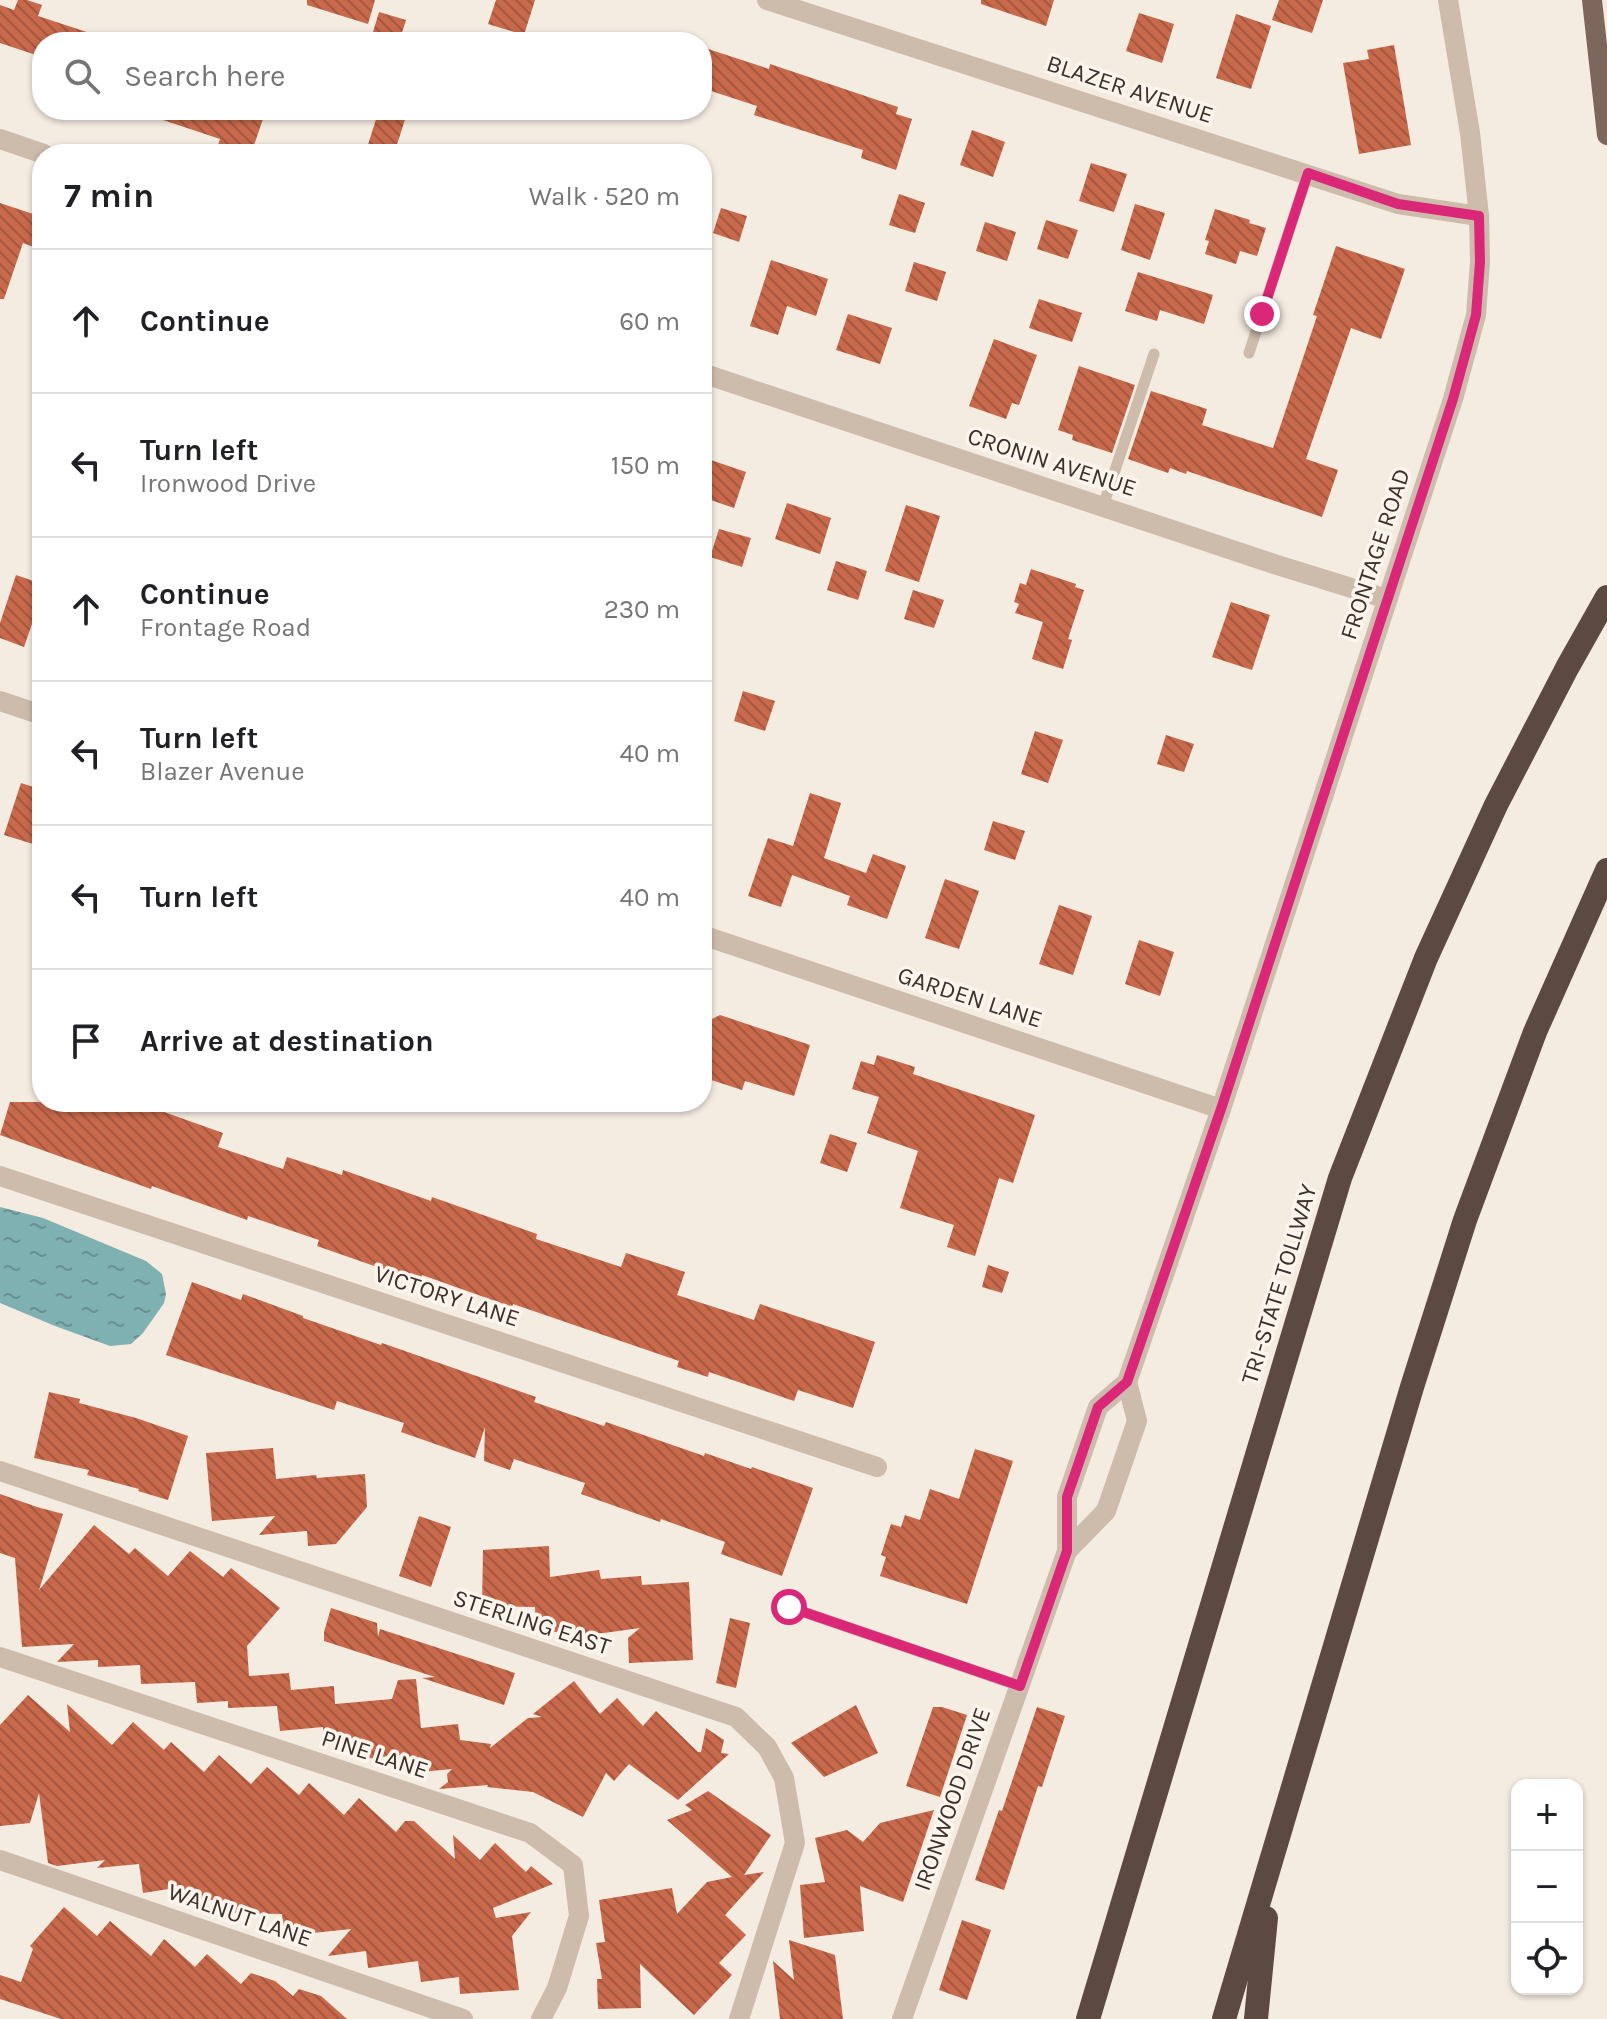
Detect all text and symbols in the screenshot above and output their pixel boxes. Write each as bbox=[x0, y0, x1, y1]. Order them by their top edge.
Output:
search box bbox=[32, 32, 712, 120]
street label: BLAZER AVENUE bbox=[1043, 49, 1217, 129]
icon: search bbox=[60, 54, 104, 98]
text: Search here bbox=[124, 58, 285, 94]
text: 7 min bbox=[64, 176, 154, 216]
text: Walk · 520 m bbox=[529, 181, 680, 212]
route end bbox=[1244, 296, 1280, 332]
icon: ahead bbox=[64, 299, 108, 343]
text: Continue bbox=[140, 303, 270, 339]
text: 60 m bbox=[619, 306, 680, 337]
street label: CRONIN AVENUE bbox=[964, 422, 1140, 502]
text: Turn left bbox=[140, 432, 258, 468]
icon: left bbox=[64, 443, 108, 487]
text: 150 m bbox=[611, 450, 680, 481]
street label: FRONTAGE ROAD bbox=[1334, 465, 1416, 643]
text: Ironwood Drive bbox=[140, 468, 316, 499]
text: Continue bbox=[140, 576, 270, 612]
icon: ahead bbox=[64, 587, 108, 631]
text: 230 m bbox=[604, 594, 680, 625]
text: Frontage Road bbox=[140, 612, 311, 643]
text: Turn left bbox=[140, 720, 258, 756]
icon: left bbox=[64, 731, 108, 775]
text: 40 m bbox=[620, 738, 680, 769]
text: Blazer Avenue bbox=[140, 756, 305, 787]
icon: left bbox=[64, 875, 108, 919]
text: Turn left bbox=[140, 879, 258, 915]
text: 40 m bbox=[620, 882, 680, 913]
street label: GARDEN LANE bbox=[894, 960, 1046, 1034]
icon: arrive bbox=[64, 1019, 108, 1063]
text: Arrive at destination bbox=[140, 1023, 434, 1059]
street label: TRI-STATE TOLLWAY bbox=[1235, 1181, 1323, 1387]
street label: VICTORY LANE bbox=[371, 1259, 523, 1333]
street label: STERLING EAST bbox=[450, 1583, 614, 1661]
route start bbox=[771, 1589, 807, 1625]
street label: IRONWOOD DRIVE bbox=[908, 1704, 996, 1894]
street label: PINE LANE bbox=[318, 1724, 432, 1784]
map controls bbox=[1511, 1779, 1583, 1995]
button: + bbox=[1511, 1779, 1583, 1851]
button: − bbox=[1511, 1851, 1583, 1923]
street label: WALNUT LANE bbox=[164, 1877, 316, 1953]
button: locate bbox=[1511, 1923, 1583, 1995]

